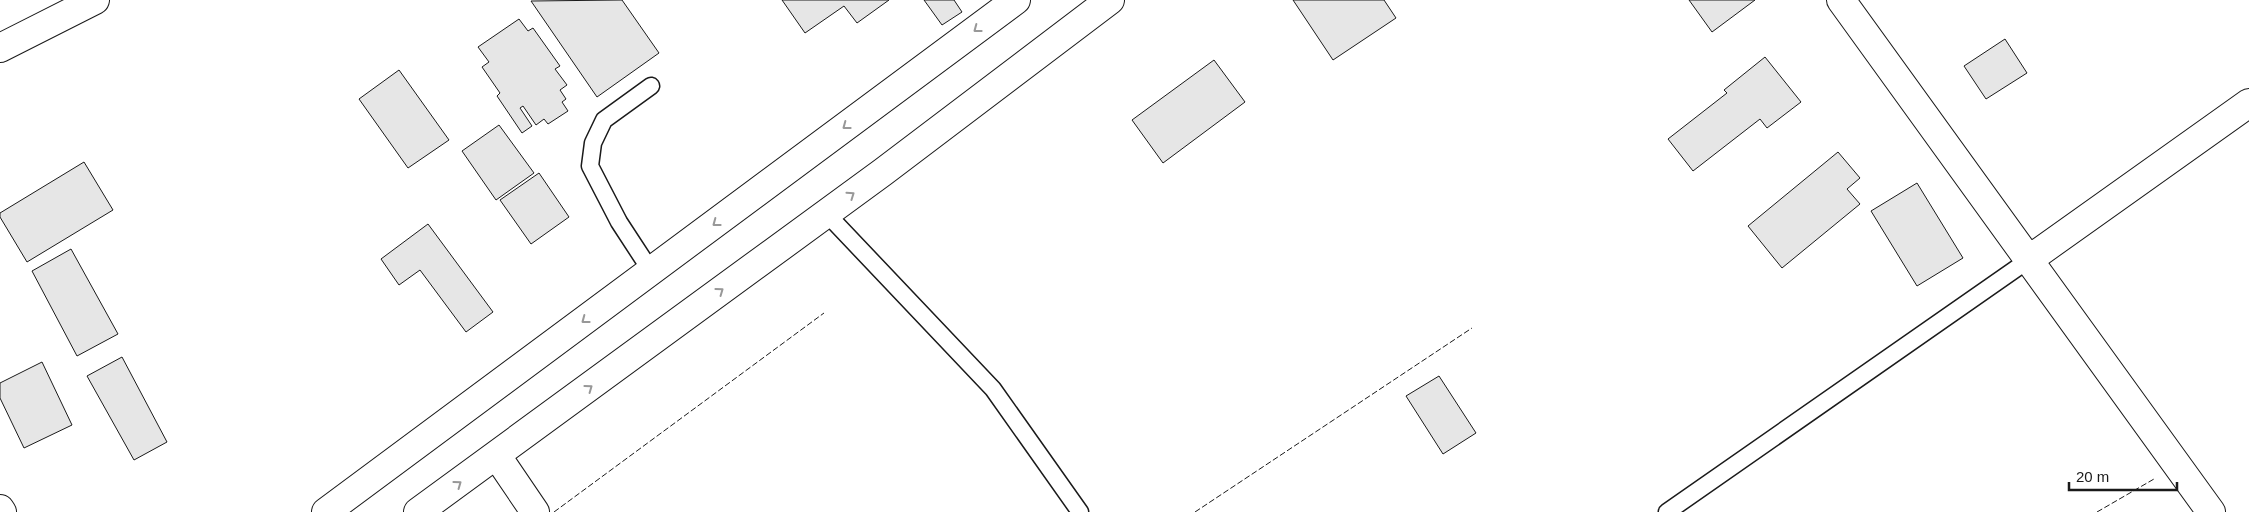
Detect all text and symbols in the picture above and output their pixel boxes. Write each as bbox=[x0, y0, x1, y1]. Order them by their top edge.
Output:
one-way arrow bbox=[973, 23, 983, 32]
one-way arrow bbox=[842, 120, 852, 129]
one-way arrow bbox=[845, 192, 855, 201]
one-way arrow bbox=[712, 217, 722, 226]
one-way arrow bbox=[714, 288, 724, 297]
one-way arrow bbox=[582, 314, 591, 322]
one-way arrow bbox=[583, 385, 593, 394]
scale bar bbox=[2069, 460, 2176, 492]
text: 20 m bbox=[2076, 468, 2109, 485]
one-way arrow bbox=[452, 481, 462, 490]

